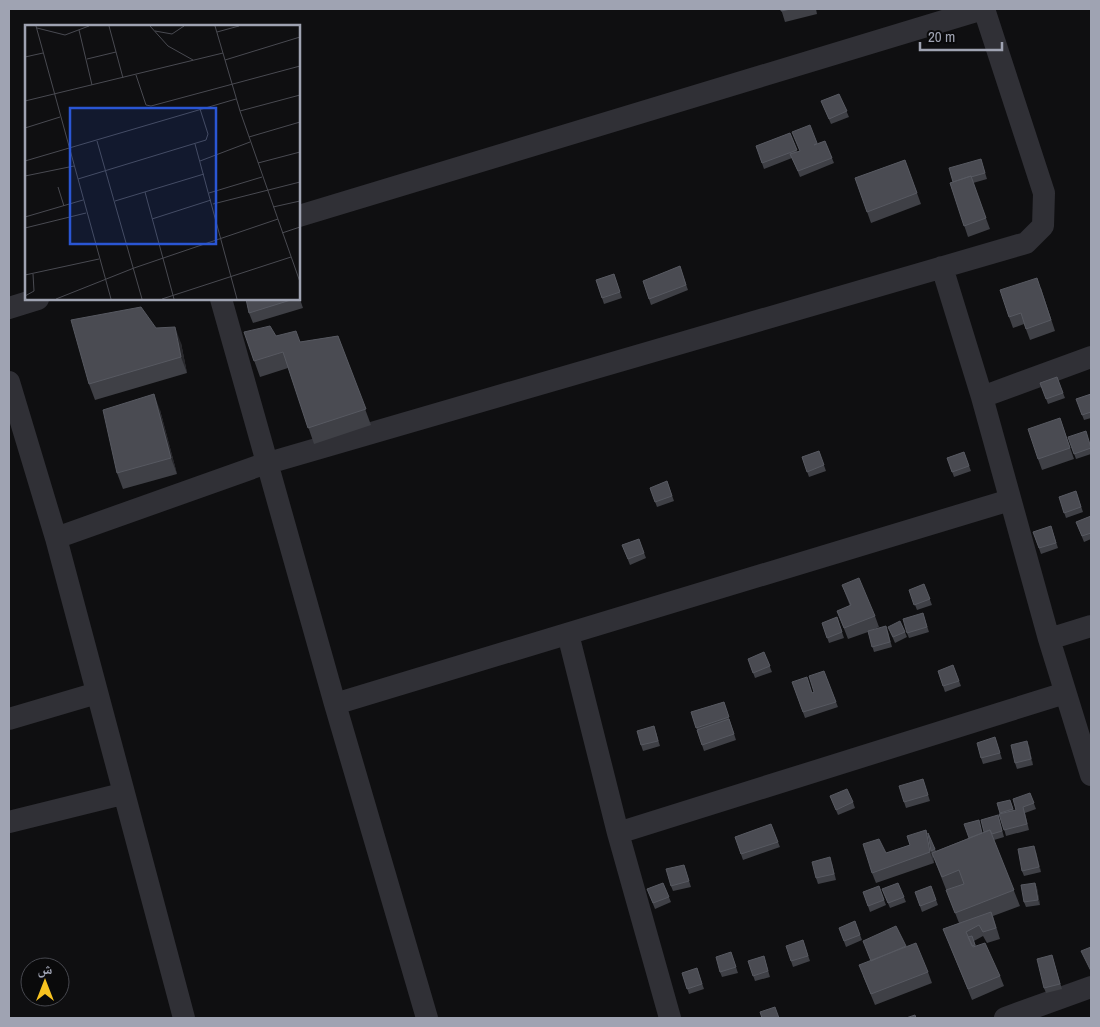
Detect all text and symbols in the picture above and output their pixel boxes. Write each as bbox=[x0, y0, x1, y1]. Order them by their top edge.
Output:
scale bar bbox=[920, 20, 1002, 52]
inset map bbox=[25, 25, 300, 300]
text: 20 m bbox=[928, 26, 955, 47]
north arrow bbox=[20, 957, 70, 1007]
text: ش bbox=[38, 960, 53, 978]

